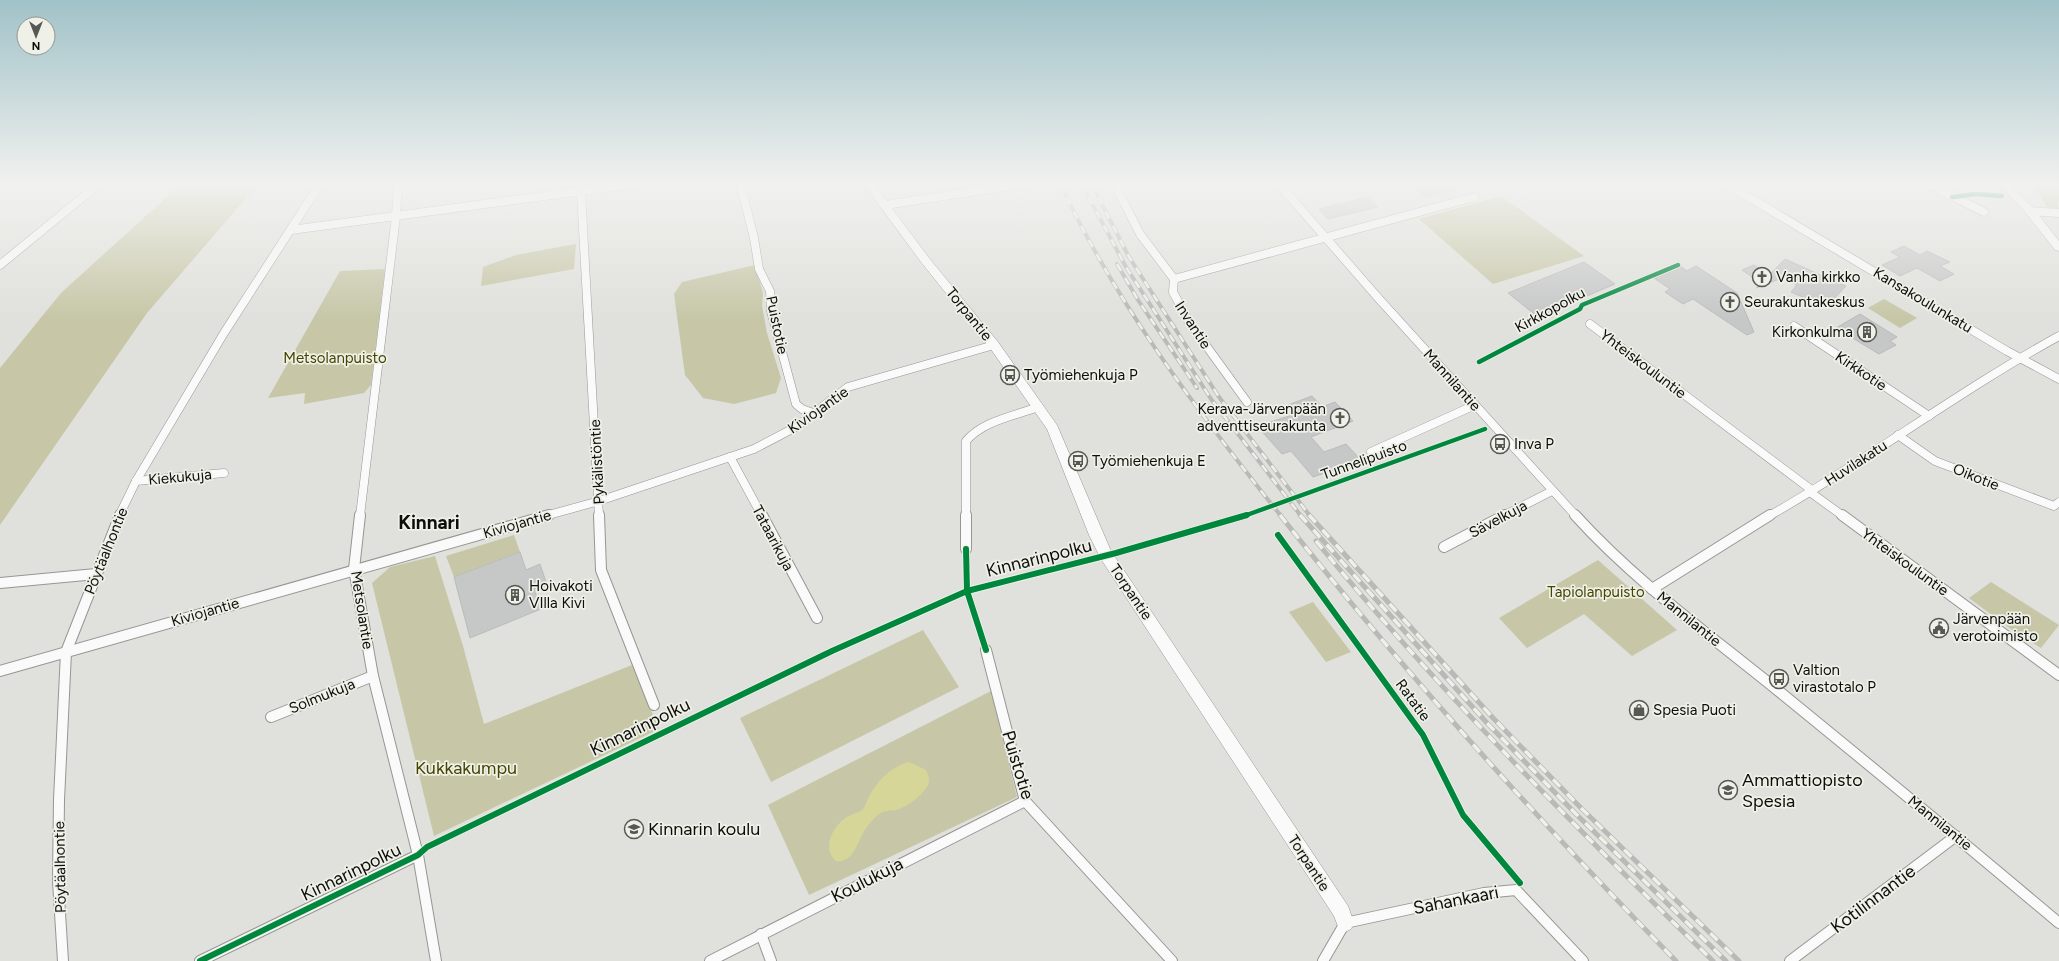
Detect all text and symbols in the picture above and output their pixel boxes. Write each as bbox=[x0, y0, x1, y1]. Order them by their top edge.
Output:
north arrow bbox=[16, 16, 56, 56]
text: N bbox=[32, 39, 40, 52]
street label: Kansakoulunkatu bbox=[1870, 263, 1976, 337]
church icon: Vanha kirkko bbox=[1751, 266, 1773, 288]
place label: Vanha kirkko bbox=[1776, 268, 1861, 286]
street label: Kirkkopolku bbox=[1512, 283, 1588, 337]
street label: Torpantie bbox=[942, 284, 996, 344]
church icon: Seurakuntakeskus bbox=[1719, 291, 1741, 313]
place label: Seurakuntakeskus bbox=[1744, 293, 1865, 311]
street label: Puistotie bbox=[762, 294, 792, 356]
street label: Invantie bbox=[1171, 298, 1215, 352]
building icon: Kirkonkulma bbox=[1856, 321, 1878, 343]
place label: Kirkonkulma bbox=[1772, 323, 1853, 341]
street label: Yhteiskouluntie bbox=[1596, 326, 1690, 402]
street label: Mannilantie bbox=[1419, 345, 1485, 415]
street label: Kirkkotie bbox=[1832, 347, 1890, 395]
park label: Metsolanpuisto bbox=[283, 349, 387, 367]
bus stop icon: Työmiehenkuja P bbox=[999, 364, 1021, 386]
place label: Työmiehenkuja P bbox=[1024, 366, 1138, 384]
street label: Kiviojantie bbox=[784, 383, 852, 437]
place label: Kerava-Järvenpään adventtiseurakunta bbox=[1197, 400, 1326, 435]
church icon: Kerava-Järvenpään adventtiseurakunta bbox=[1329, 407, 1351, 429]
street label: Pykälistöntie bbox=[586, 419, 608, 505]
bus stop icon: Inva P bbox=[1489, 433, 1511, 455]
place label: Inva P bbox=[1514, 435, 1554, 453]
street label: Tunnelipuisto bbox=[1319, 436, 1410, 484]
street label: Huvilakatu bbox=[1821, 436, 1891, 490]
bus stop icon: Työmiehenkuja E bbox=[1067, 450, 1089, 472]
place label: Työmiehenkuja E bbox=[1092, 452, 1206, 470]
street label: Oikotie bbox=[1950, 460, 2002, 494]
street label: Kiekukuja bbox=[147, 465, 213, 489]
street label: Sävelkuja bbox=[1466, 496, 1530, 542]
street label: Tataarikuja bbox=[748, 502, 798, 574]
street label: Pöytäalhontie bbox=[80, 505, 132, 597]
street label: Kiviojantie bbox=[481, 506, 553, 542]
district label: Kinnari bbox=[398, 511, 460, 534]
street label: Yhteiskouluntie bbox=[1858, 524, 1952, 600]
street label: Kinnarinpolku bbox=[984, 534, 1094, 582]
street label: Torpantie bbox=[1106, 561, 1156, 623]
street label: Metsolantie bbox=[347, 570, 377, 650]
place label: Hoivakoti VIlla Kivi bbox=[529, 577, 593, 612]
park label: Tapiolanpuisto bbox=[1547, 583, 1645, 601]
building icon: Hoivakoti VIlla Kivi bbox=[504, 584, 526, 606]
street label: Mannilantie bbox=[1653, 588, 1725, 650]
street label: Kiviojantie bbox=[169, 594, 241, 630]
place label: Järvenpään verotoimisto bbox=[1953, 610, 2038, 645]
public building icon: Järvenpään verotoimisto bbox=[1928, 617, 1950, 639]
place label: Valtion virastotalo P bbox=[1793, 661, 1876, 696]
bus stop icon: Valtion virastotalo P bbox=[1768, 668, 1790, 690]
street label: Solmukuja bbox=[286, 675, 358, 717]
street label: Ratatie bbox=[1392, 675, 1434, 725]
street label: Kinnarinpolku bbox=[586, 693, 694, 761]
shop icon: Spesia Puoti bbox=[1628, 699, 1650, 721]
place label: Spesia Puoti bbox=[1653, 701, 1736, 719]
street label: Puistotie bbox=[997, 728, 1039, 802]
park label: Kukkakumpu bbox=[415, 757, 517, 779]
place label: Ammattiopisto Spesia bbox=[1742, 769, 1863, 812]
school or university icon: Ammattiopisto Spesia bbox=[1717, 779, 1739, 801]
street label: Mannilantie bbox=[1904, 792, 1976, 854]
school or university icon: Kinnarin koulu bbox=[623, 818, 645, 840]
place label: Kinnarin koulu bbox=[648, 818, 760, 840]
street label: Pöytäalhontie bbox=[50, 821, 70, 913]
street label: Torpantie bbox=[1284, 832, 1334, 894]
street label: Kinnarinpolku bbox=[297, 838, 405, 906]
street label: Koulukuja bbox=[827, 852, 907, 908]
street label: Kotilinnantie bbox=[1826, 860, 1920, 938]
street label: Sahankaari bbox=[1411, 881, 1501, 919]

